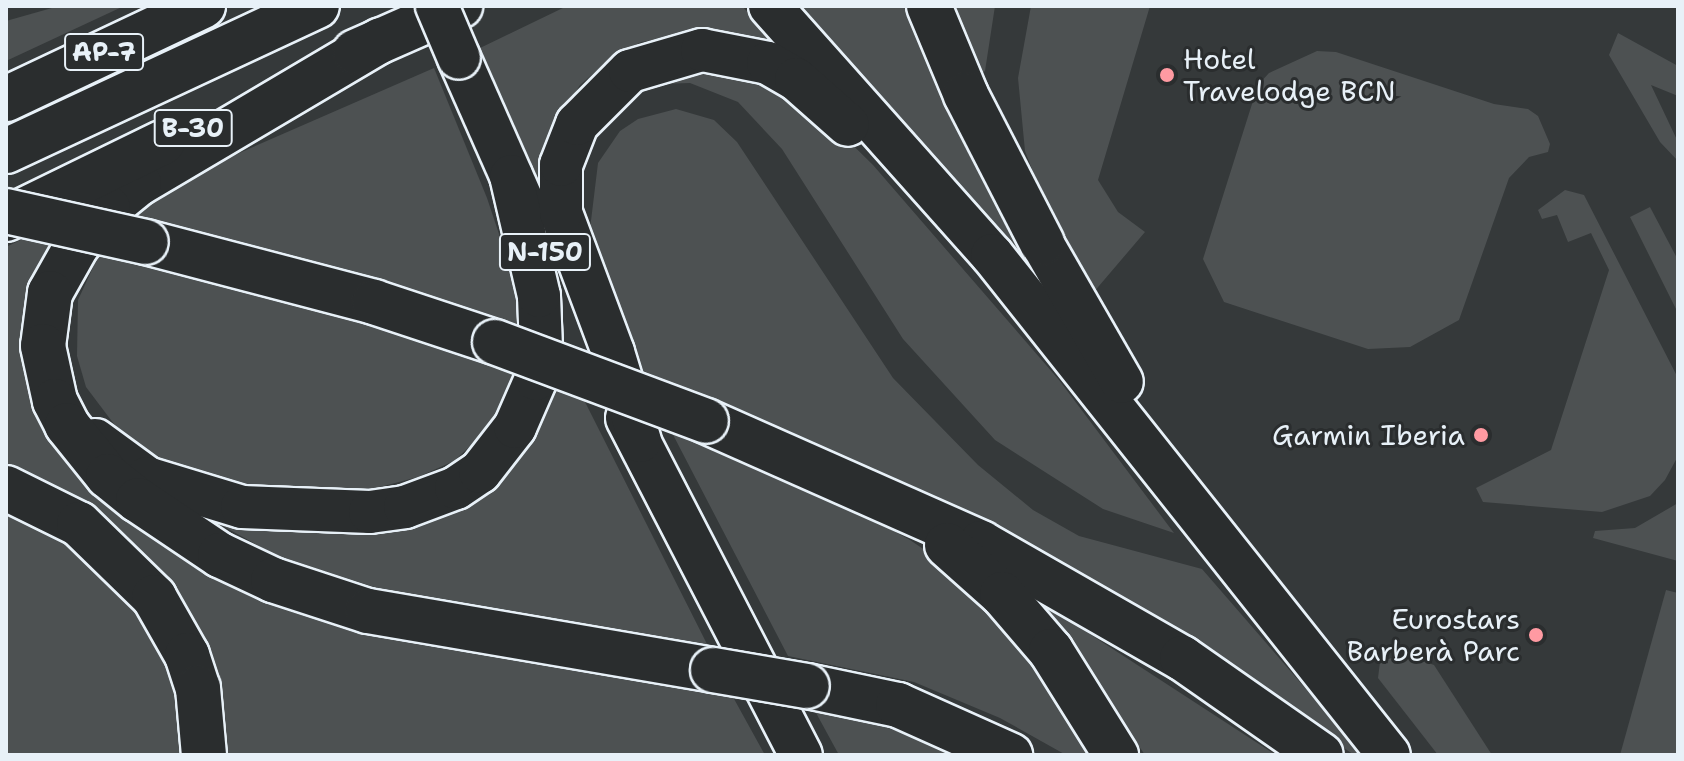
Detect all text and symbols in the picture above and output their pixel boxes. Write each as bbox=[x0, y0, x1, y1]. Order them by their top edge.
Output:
road number: AP-7 bbox=[64, 30, 144, 74]
place label: Hotel Travelodge BCN bbox=[1183, 42, 1396, 108]
marker: Hotel Travelodge BCN bbox=[1158, 66, 1176, 84]
road number: B-30 bbox=[153, 106, 233, 150]
road number: N-150 bbox=[497, 230, 593, 274]
place label: Garmin Iberia bbox=[1272, 418, 1465, 452]
marker: Garmin Iberia bbox=[1472, 426, 1490, 444]
place label: Eurostars Barberà Parc bbox=[1347, 602, 1520, 668]
marker: Eurostars Barberà Parc bbox=[1527, 626, 1545, 644]

